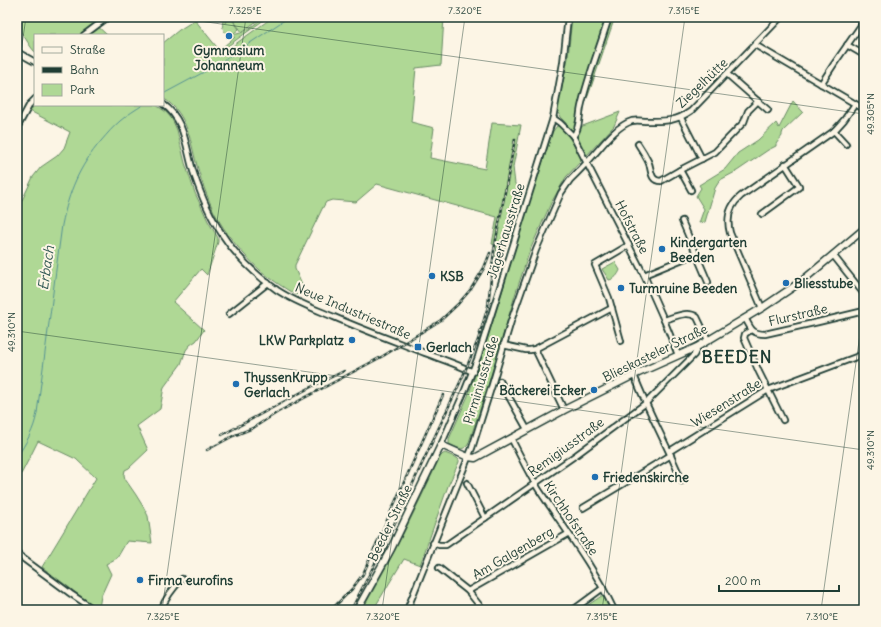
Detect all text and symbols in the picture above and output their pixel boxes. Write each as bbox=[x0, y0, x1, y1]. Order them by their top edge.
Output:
text: 7.325°E bbox=[228, 4, 262, 17]
text: 7.320°E bbox=[448, 4, 482, 17]
text: 7.315°E bbox=[668, 4, 700, 17]
marker: Gymnasium Johanneum bbox=[224, 31, 234, 41]
legend bbox=[34, 34, 164, 106]
text: Straße bbox=[70, 42, 105, 57]
place label: Gymnasium Johanneum bbox=[194, 42, 265, 74]
street label: Ziegelhütte bbox=[673, 54, 731, 112]
text: Bahn bbox=[70, 62, 99, 77]
text: Park bbox=[70, 82, 95, 97]
text: 49.305°N bbox=[864, 93, 877, 135]
street label: Jägerhausstraße bbox=[483, 181, 529, 281]
street label: Hofstraße bbox=[611, 197, 653, 257]
place label: Kindergarten Beeden bbox=[670, 234, 747, 266]
water label: Erbach bbox=[34, 244, 58, 291]
marker: Kindergarten Beeden bbox=[657, 244, 667, 254]
place label: KSB bbox=[440, 268, 464, 285]
marker: KSB bbox=[427, 271, 437, 281]
place label: Bliesstube bbox=[794, 275, 853, 292]
marker: Bliesstube bbox=[781, 278, 791, 288]
street label: Neue Industriestraße bbox=[292, 279, 414, 343]
place label: Turmruine Beeden bbox=[629, 280, 738, 297]
marker: Turmruine Beeden bbox=[616, 283, 626, 293]
street label: Flurstraße bbox=[767, 300, 829, 330]
text: 49.310°N bbox=[5, 312, 18, 352]
street label: Blieskasteler Straße bbox=[600, 320, 710, 386]
place label: LKW Parkplatz bbox=[259, 332, 345, 349]
street label: Pirminiusstraße bbox=[460, 334, 502, 426]
marker: LKW Parkplatz bbox=[347, 335, 357, 345]
place label: Gerlach bbox=[426, 339, 473, 356]
marker: Gerlach bbox=[413, 342, 423, 352]
district label: BEEDEN bbox=[702, 346, 772, 368]
place label: ThyssenKrupp Gerlach bbox=[244, 369, 328, 401]
street label: Wiesenstraße bbox=[688, 375, 764, 431]
marker: ThyssenKrupp Gerlach bbox=[231, 379, 241, 389]
place label: Bäckerei Ecker bbox=[499, 382, 587, 399]
marker: Bäckerei Ecker bbox=[589, 385, 599, 395]
street label: Remigiusstraße bbox=[525, 414, 607, 480]
text: 49.310°N bbox=[864, 430, 877, 470]
place label: Friedenskirche bbox=[603, 469, 689, 486]
marker: Friedenskirche bbox=[590, 472, 600, 482]
street label: Kirchhofstraße bbox=[540, 478, 602, 558]
street label: Beeder Straße bbox=[364, 482, 416, 564]
street label: Am Galgenberg bbox=[469, 523, 557, 583]
scale bar bbox=[719, 567, 839, 593]
place label: Firma eurofins bbox=[148, 572, 233, 589]
text: 200 m bbox=[725, 573, 761, 588]
marker: Firma eurofins bbox=[135, 575, 145, 585]
text: 7.325°E bbox=[146, 610, 180, 623]
text: 7.320°E bbox=[366, 610, 400, 623]
text: 7.315°E bbox=[586, 610, 618, 623]
text: 7.310°E bbox=[806, 610, 838, 623]

